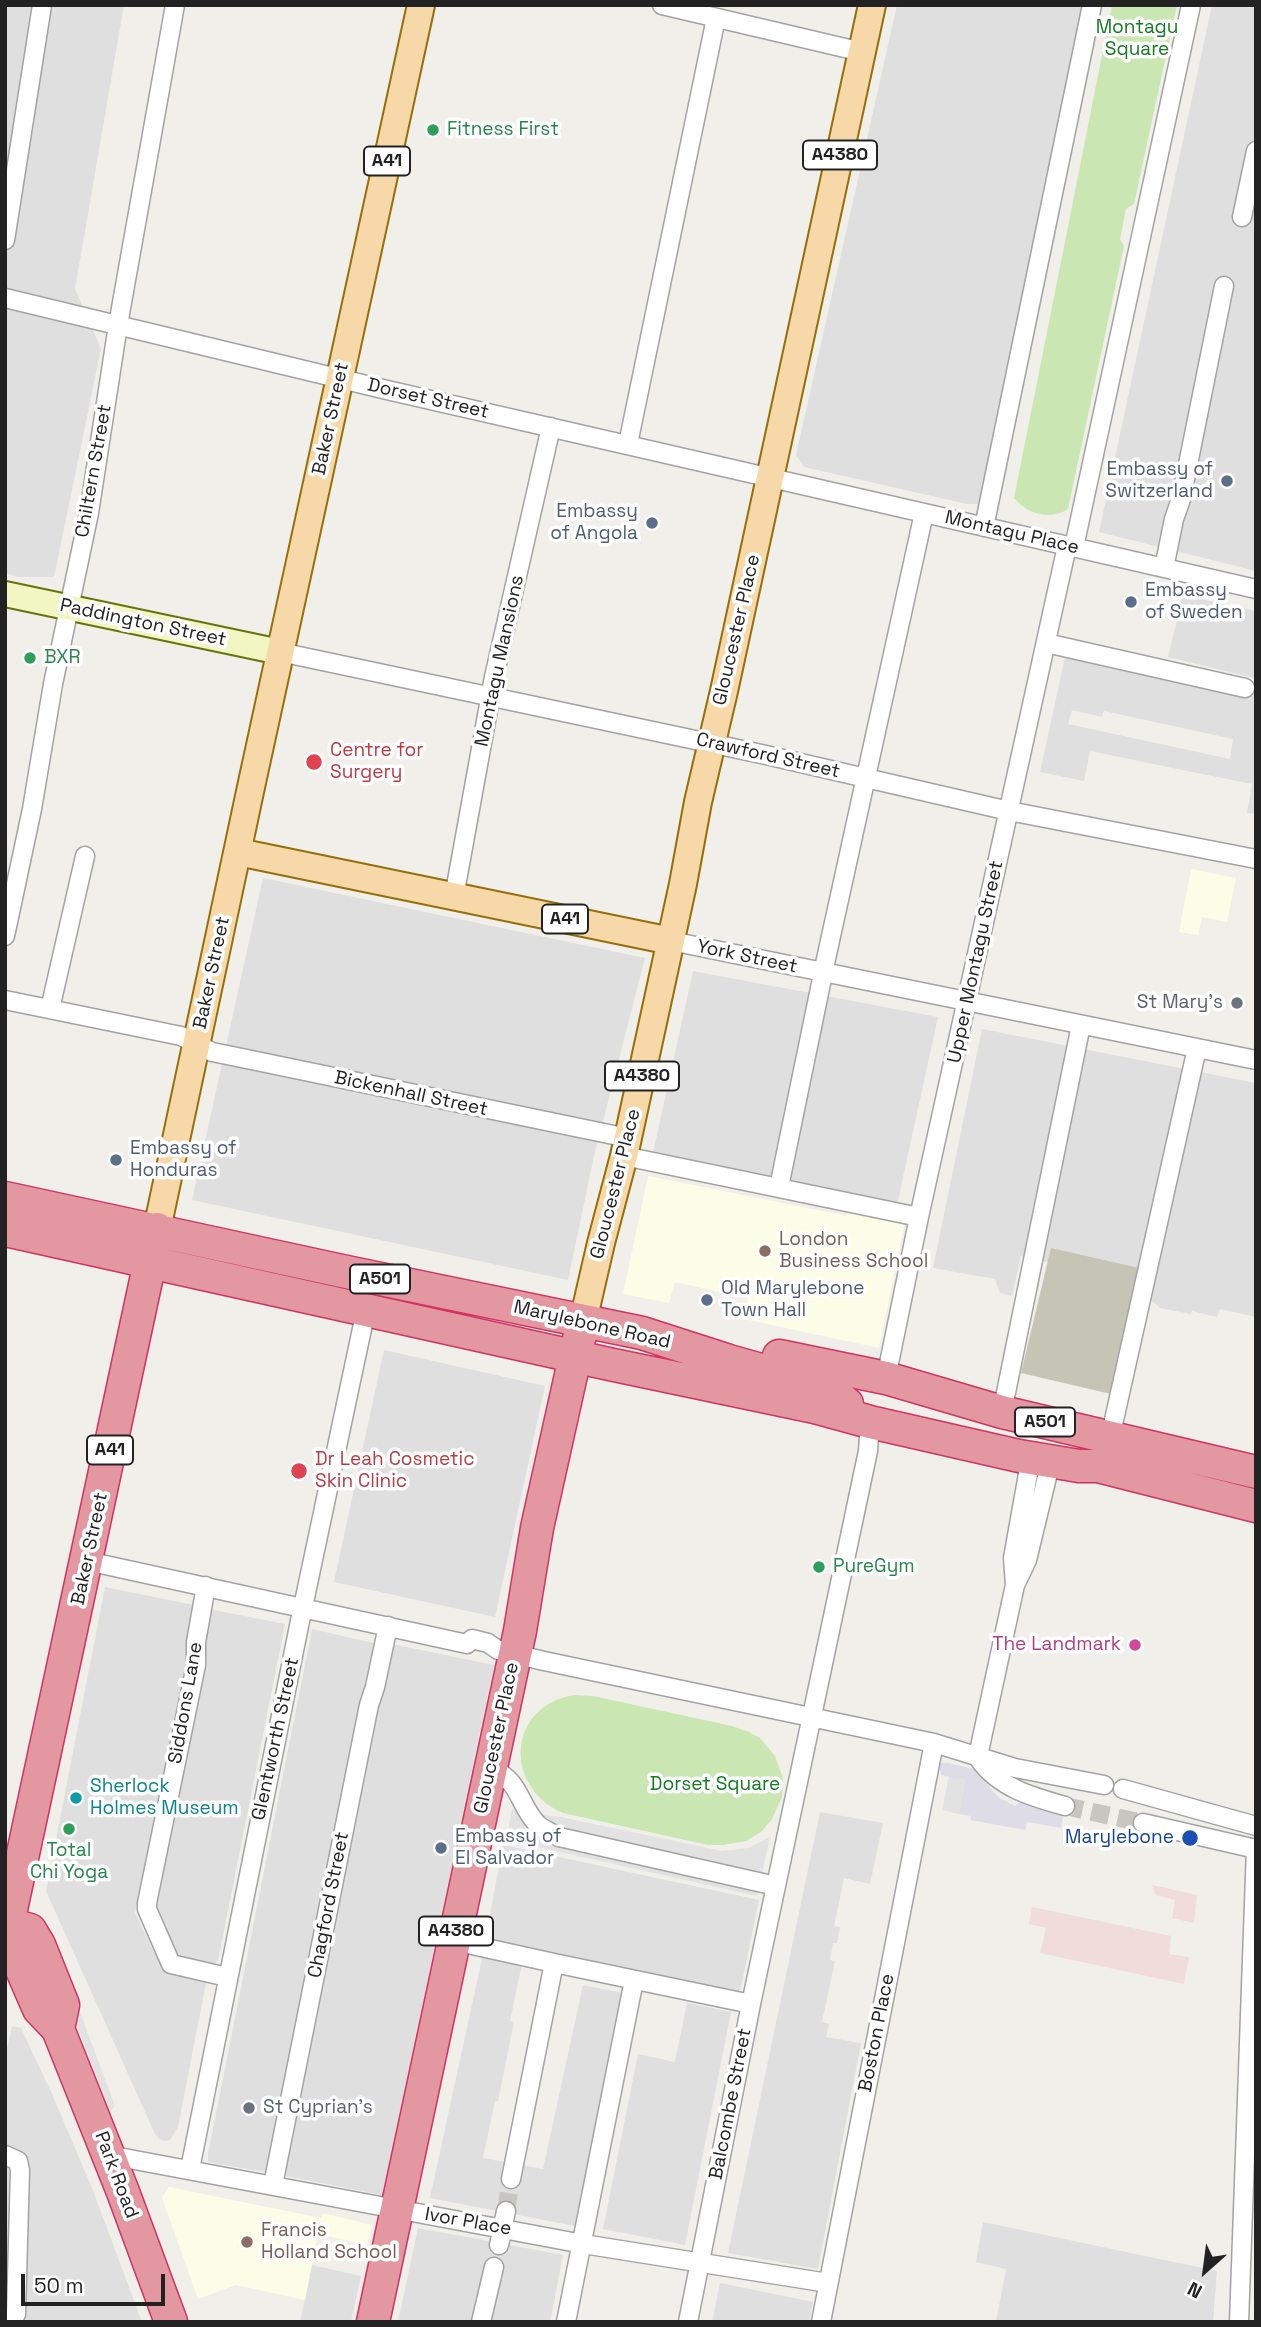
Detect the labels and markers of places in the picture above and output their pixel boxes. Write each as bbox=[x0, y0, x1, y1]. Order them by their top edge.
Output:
place label: Fitness First bbox=[447, 119, 559, 141]
marker: Fitness First bbox=[425, 122, 441, 138]
place label: Embassy of Switzerland bbox=[1105, 459, 1213, 503]
marker: Embassy of Switzerland bbox=[1219, 473, 1235, 489]
place label: Embassy of Angola bbox=[550, 501, 638, 545]
marker: Embassy of Angola bbox=[644, 515, 660, 531]
place label: Embassy of Sweden bbox=[1145, 580, 1243, 624]
marker: Embassy of Sweden bbox=[1123, 594, 1139, 610]
place label: BXR bbox=[44, 647, 80, 669]
marker: BXR bbox=[22, 650, 38, 666]
place label: Centre for Surgery bbox=[330, 740, 423, 784]
marker: Centre for Surgery bbox=[304, 752, 324, 772]
place label: St Mary's bbox=[1137, 992, 1223, 1014]
marker: St Mary's bbox=[1229, 995, 1245, 1011]
place label: Embassy of Honduras bbox=[130, 1138, 236, 1182]
marker: Embassy of Honduras bbox=[108, 1152, 124, 1168]
place label: London Business School bbox=[779, 1229, 928, 1273]
marker: London Business School bbox=[757, 1243, 773, 1259]
place label: Old Marylebone Town Hall bbox=[721, 1278, 864, 1322]
marker: Old Marylebone Town Hall bbox=[699, 1292, 715, 1308]
place label: Dr Leah Cosmetic Skin Clinic bbox=[315, 1449, 475, 1493]
marker: Dr Leah Cosmetic Skin Clinic bbox=[289, 1461, 309, 1481]
place label: PureGym bbox=[833, 1556, 915, 1578]
marker: PureGym bbox=[811, 1559, 827, 1575]
place label: The Landmark bbox=[992, 1634, 1121, 1656]
marker: The Landmark bbox=[1127, 1637, 1143, 1653]
place label: Sherlock Holmes Museum bbox=[90, 1776, 239, 1820]
marker: Sherlock Holmes Museum bbox=[68, 1790, 84, 1806]
marker: Total Chi Yoga bbox=[61, 1821, 77, 1837]
place label: Embassy of El Salvador bbox=[455, 1826, 561, 1870]
place label: Marylebone bbox=[1065, 1827, 1174, 1849]
marker: Marylebone bbox=[1180, 1828, 1200, 1848]
place label: Total Chi Yoga bbox=[30, 1840, 108, 1884]
marker: Embassy of El Salvador bbox=[433, 1840, 449, 1856]
place label: St Cyprian's bbox=[263, 2097, 373, 2119]
marker: St Cyprian's bbox=[241, 2100, 257, 2116]
place label: Francis Holland School bbox=[261, 2220, 397, 2264]
marker: Francis Holland School bbox=[239, 2234, 255, 2250]

